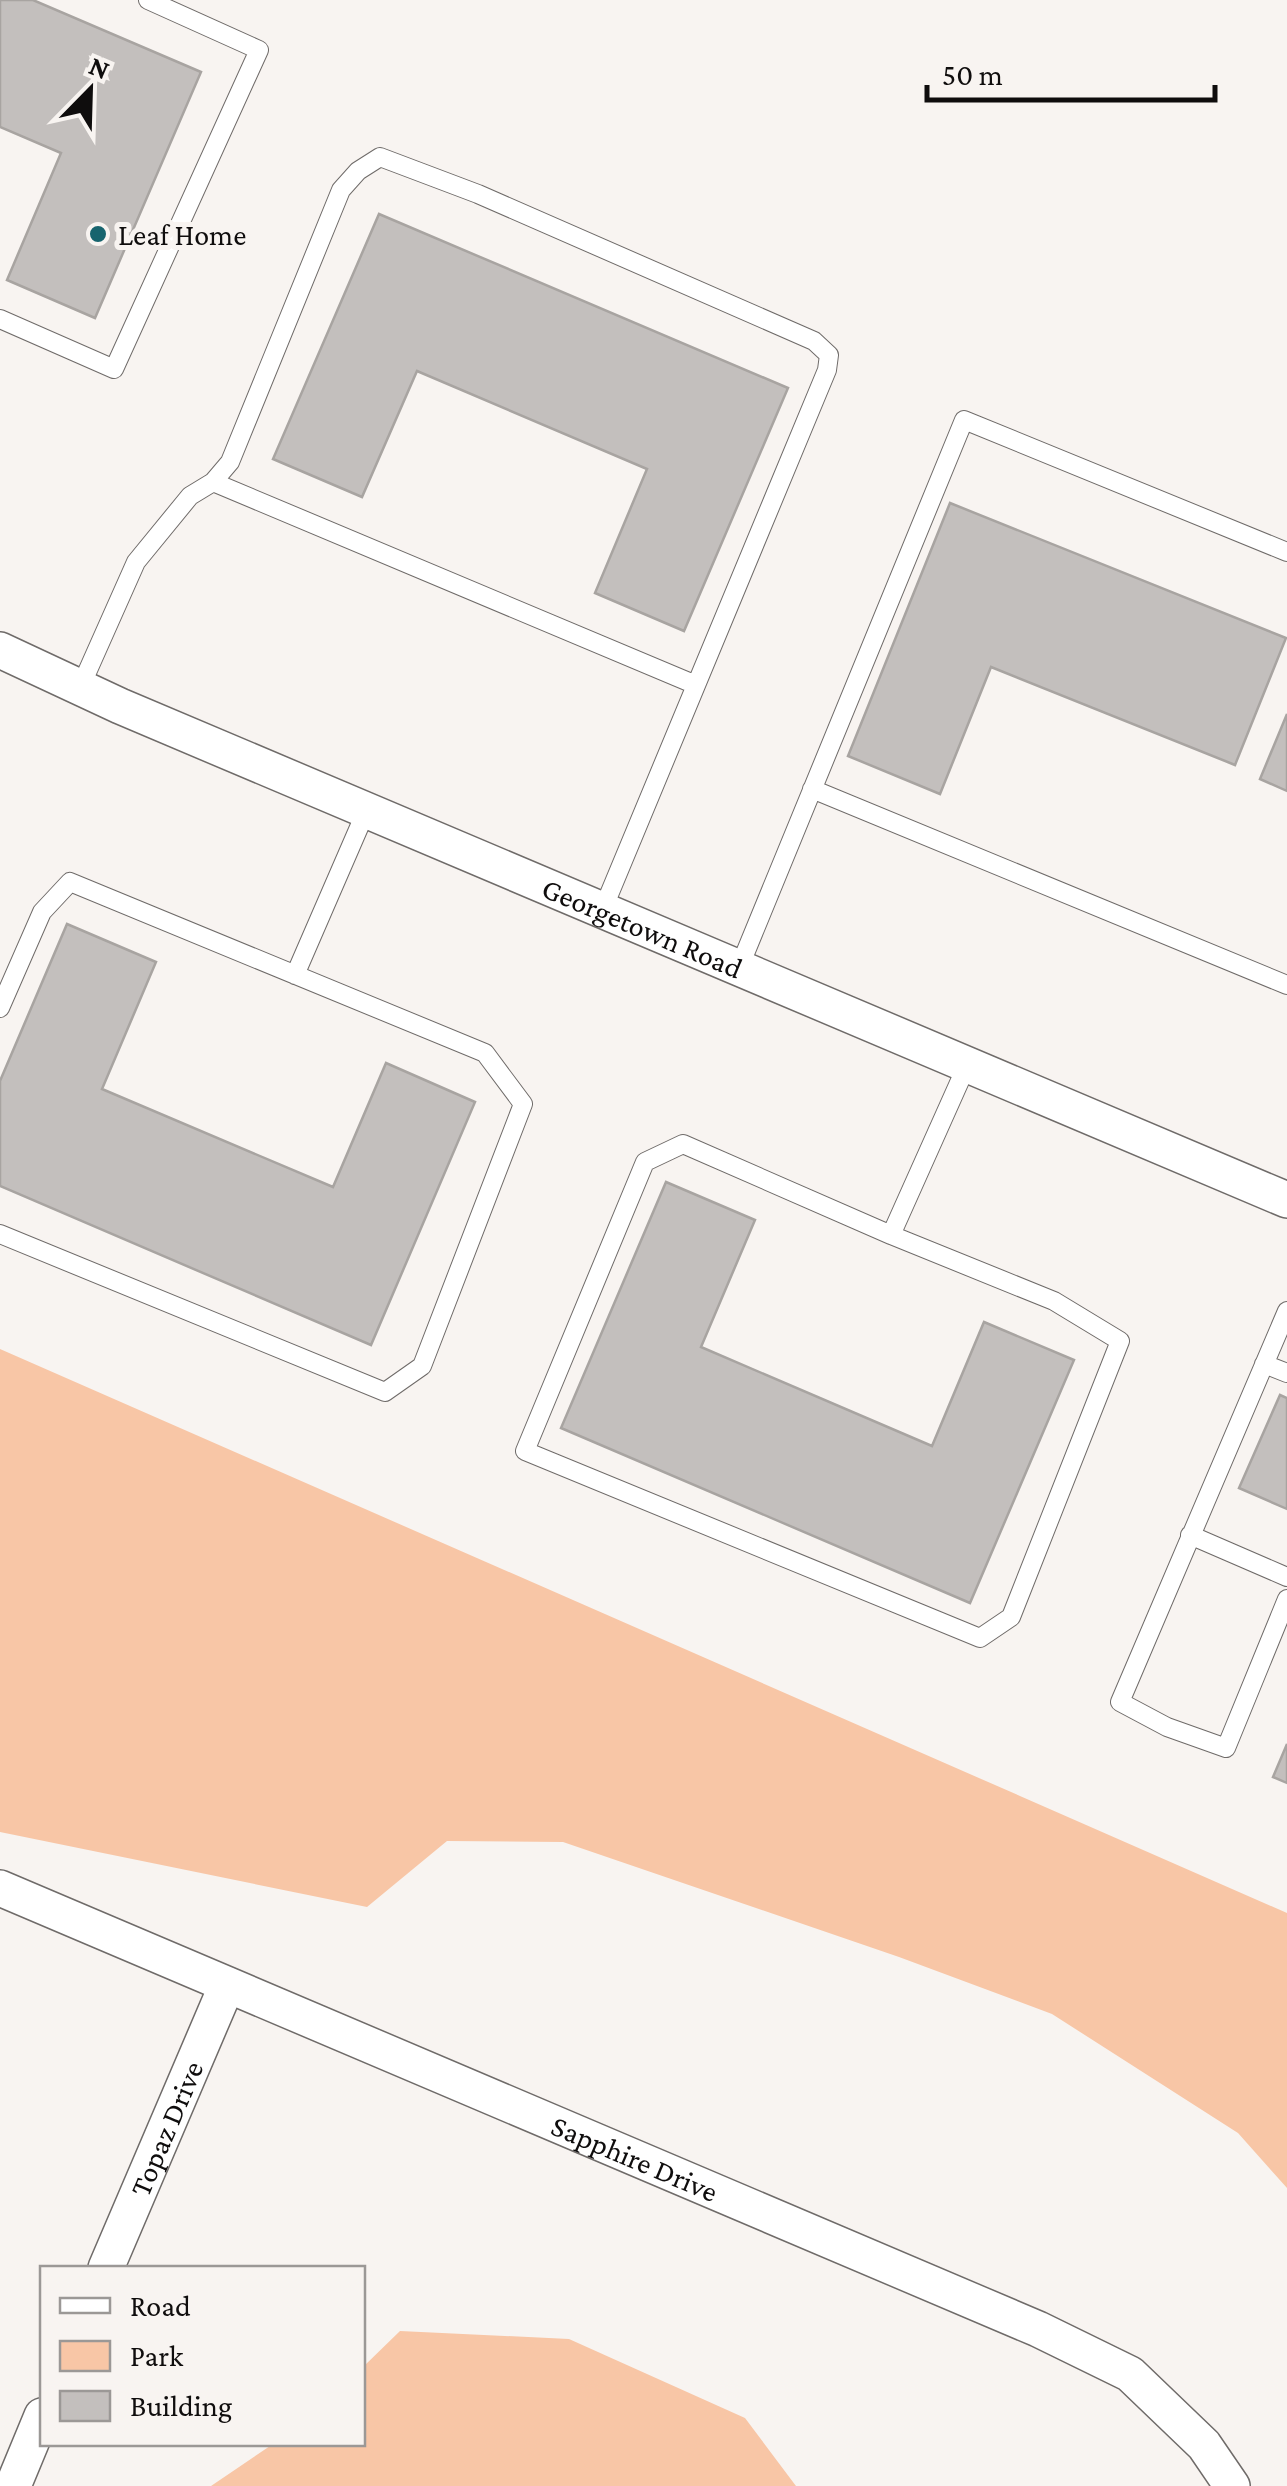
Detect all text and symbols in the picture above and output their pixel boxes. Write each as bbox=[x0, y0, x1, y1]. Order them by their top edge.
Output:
north arrow bbox=[40, 40, 140, 140]
scale bar bbox=[927, 40, 1214, 102]
text: N bbox=[85, 49, 114, 85]
text: 50 m bbox=[942, 58, 1003, 91]
place label: Leaf Home bbox=[118, 218, 246, 251]
marker: Leaf Home bbox=[87, 223, 109, 245]
street label: Georgetown Road bbox=[538, 870, 748, 984]
street label: Topaz Drive bbox=[122, 2056, 209, 2201]
street label: Sapphire Drive bbox=[547, 2108, 723, 2208]
legend bbox=[40, 2266, 365, 2446]
text: Road bbox=[130, 2289, 191, 2322]
text: Park bbox=[130, 2339, 184, 2372]
text: Building bbox=[130, 2389, 232, 2423]

